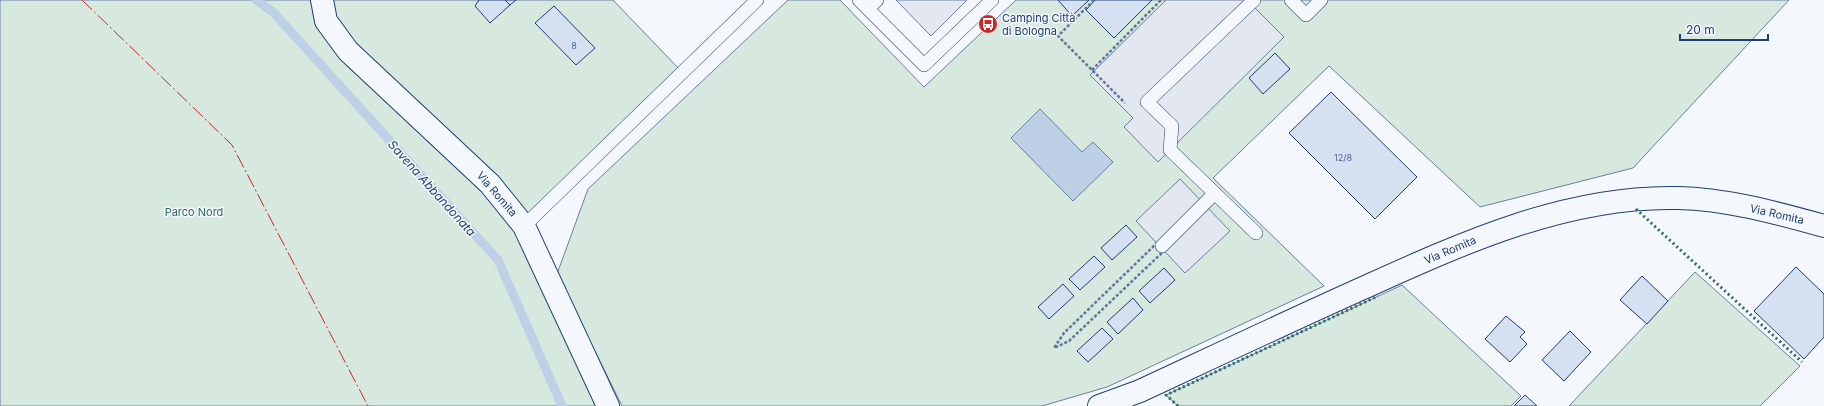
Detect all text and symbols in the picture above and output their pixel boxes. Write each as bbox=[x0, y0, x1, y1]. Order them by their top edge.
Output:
place label: Camping Città di Bologna bbox=[1002, 11, 1075, 38]
bus stop icon: Camping Città di Bologna bbox=[977, 13, 999, 35]
scale bar bbox=[1680, 16, 1768, 42]
text: 20 m bbox=[1686, 22, 1715, 37]
house number: 8 bbox=[571, 40, 577, 51]
water label: Savena Abbandonata bbox=[385, 137, 479, 239]
house number: 12/8 bbox=[1334, 152, 1352, 163]
street label: Via Romita bbox=[474, 169, 520, 219]
street label: Via Romita bbox=[1749, 201, 1805, 227]
park label: Parco Nord bbox=[165, 205, 223, 219]
street label: Via Romita bbox=[1422, 233, 1478, 267]

